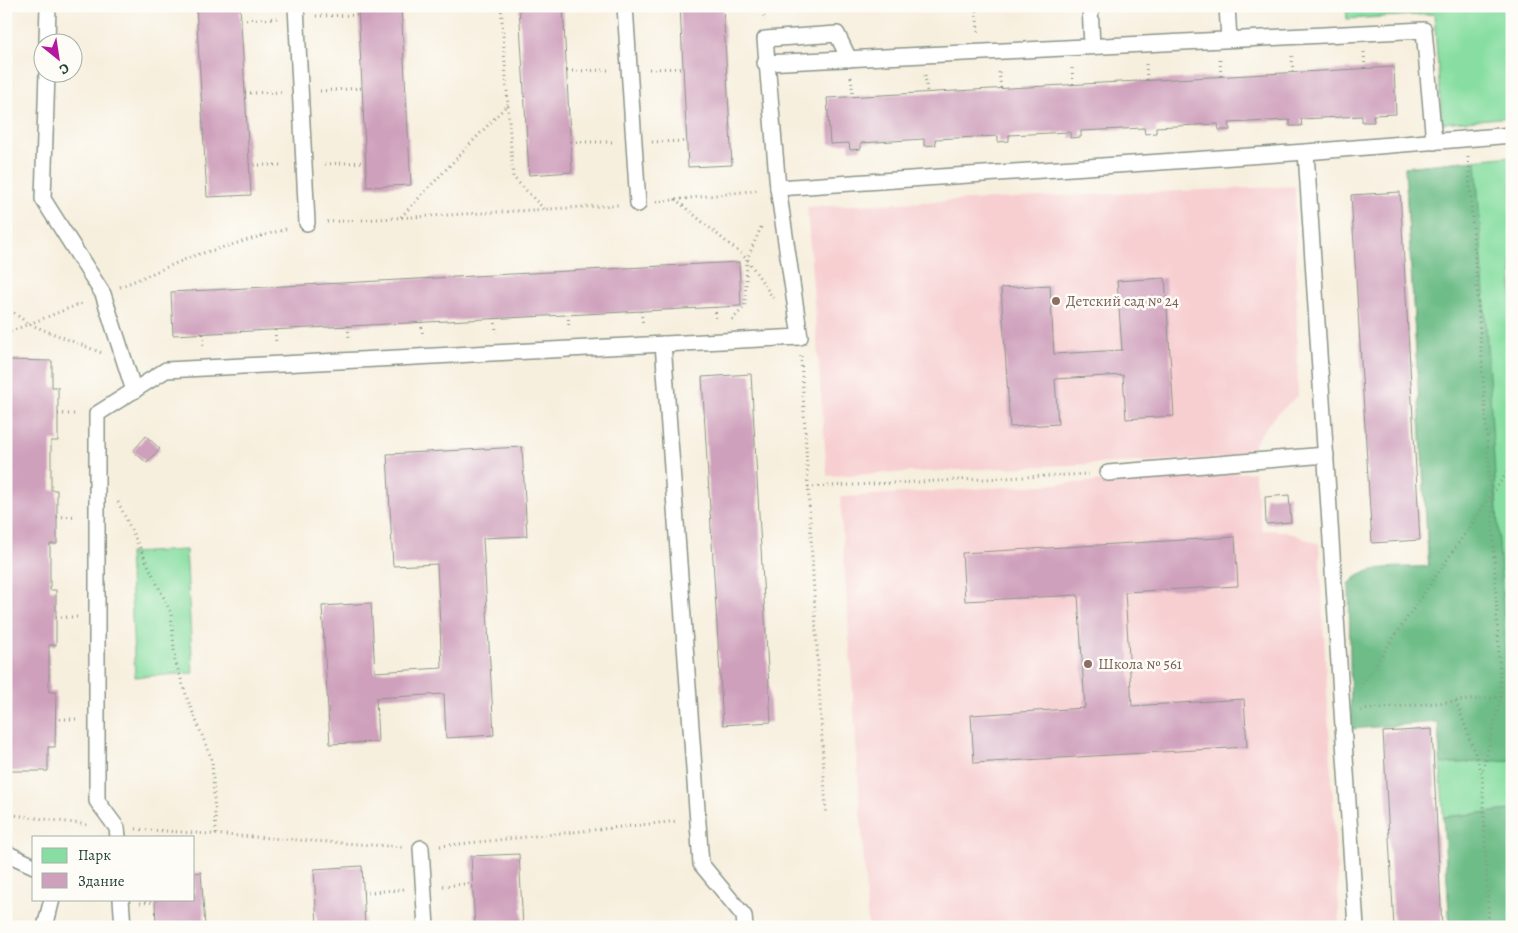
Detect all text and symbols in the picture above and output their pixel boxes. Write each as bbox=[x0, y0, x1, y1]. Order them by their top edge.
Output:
north arrow bbox=[32, 32, 82, 82]
text: С bbox=[55, 58, 73, 79]
place label: Детский сад № 24 bbox=[1066, 291, 1179, 311]
marker: Детский сад № 24 bbox=[1050, 295, 1062, 307]
place label: Школа № 561 bbox=[1098, 654, 1182, 674]
marker: Школа № 561 bbox=[1082, 658, 1094, 670]
legend bbox=[32, 836, 195, 900]
text: Парк bbox=[78, 845, 111, 865]
text: Здание bbox=[78, 871, 125, 891]

